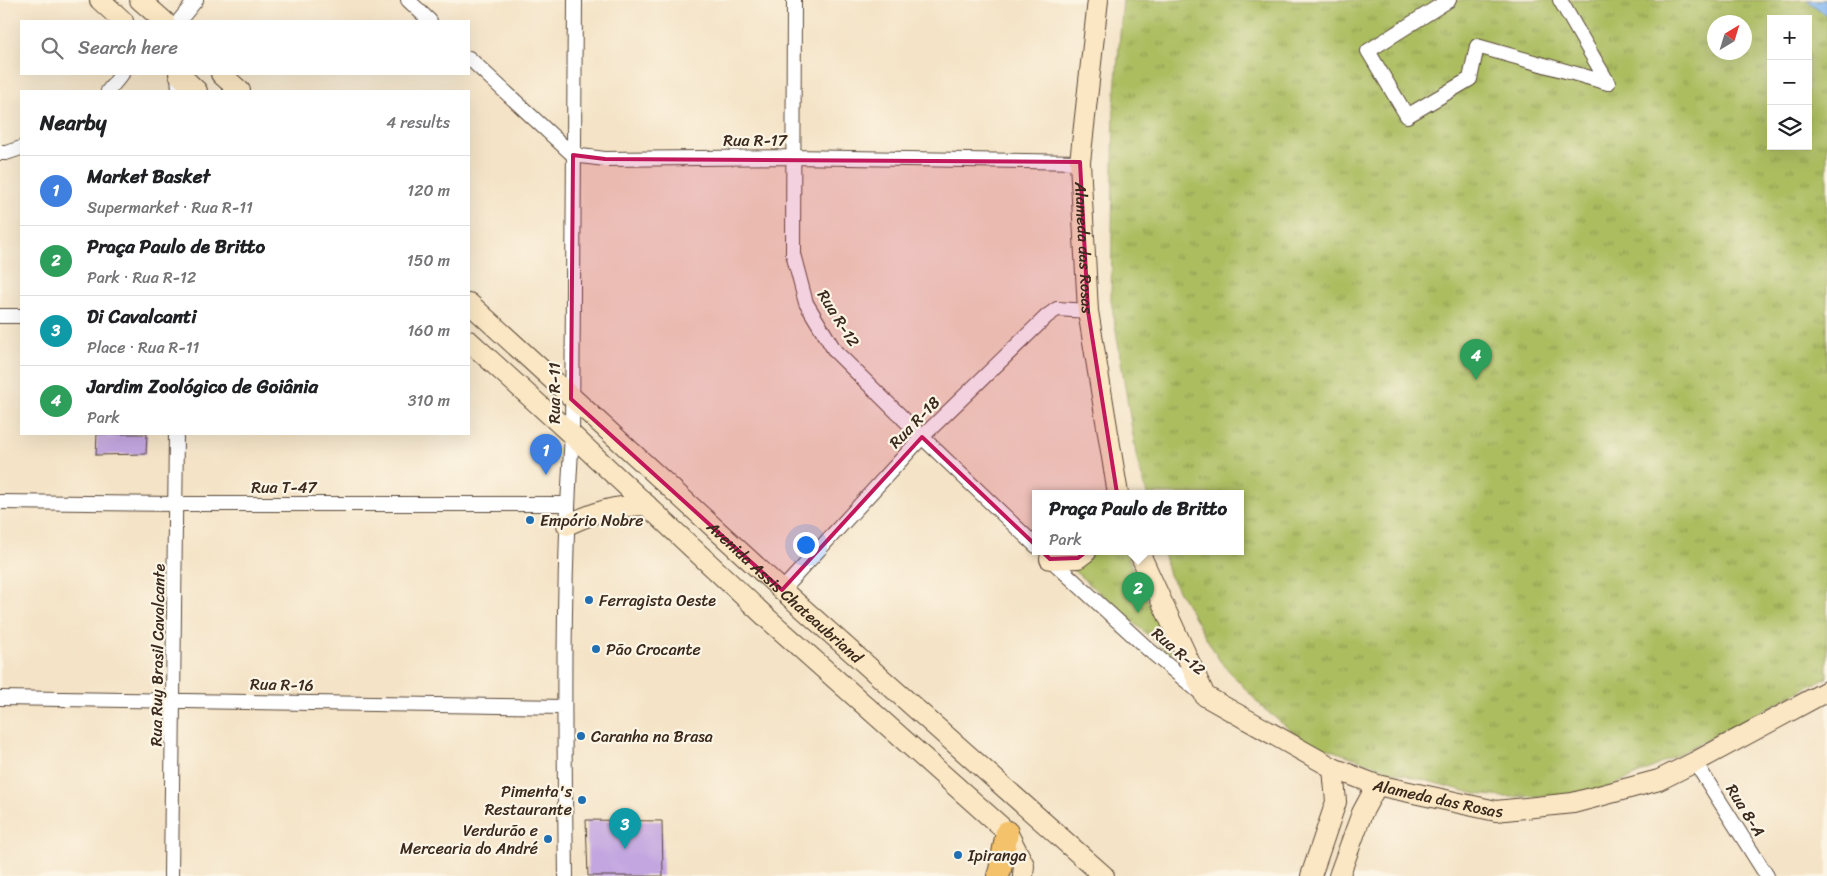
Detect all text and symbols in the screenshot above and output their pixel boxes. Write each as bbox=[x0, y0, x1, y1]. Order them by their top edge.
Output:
north arrow bbox=[1707, 15, 1752, 60]
map controls bbox=[1767, 15, 1812, 150]
button: + bbox=[1767, 15, 1812, 60]
search box bbox=[20, 20, 470, 75]
text: Search here bbox=[78, 31, 178, 64]
icon: search bbox=[38, 34, 66, 62]
button: − bbox=[1767, 60, 1812, 105]
text: Nearby bbox=[40, 104, 106, 142]
button: layers bbox=[1767, 105, 1812, 150]
text: 4 results bbox=[386, 108, 450, 137]
street label: Rua R-17 bbox=[723, 126, 788, 155]
text: Market Basket bbox=[87, 160, 210, 193]
text: 1 bbox=[53, 176, 59, 205]
text: 120 m bbox=[407, 176, 450, 205]
street label: Alameda das Rosas bbox=[1066, 180, 1102, 315]
text: Supermarket · Rua R-11 bbox=[87, 193, 253, 222]
text: Praça Paulo de Britto bbox=[87, 230, 265, 263]
text: 2 bbox=[51, 246, 61, 275]
text: 150 m bbox=[407, 246, 450, 275]
text: Park · Rua R-12 bbox=[87, 263, 196, 292]
street label: Rua R-12 bbox=[809, 284, 868, 353]
text: Di Cavalcanti bbox=[87, 300, 197, 333]
text: 3 bbox=[52, 316, 60, 345]
text: 160 m bbox=[407, 316, 450, 345]
text: Place · Rua R-11 bbox=[87, 333, 199, 362]
pin: 4 bbox=[1460, 339, 1492, 380]
street label: Rua R-11 bbox=[540, 362, 569, 424]
text: Jardim Zoológico de Goiânia bbox=[87, 370, 318, 403]
text: 4 bbox=[51, 386, 61, 415]
text: 310 m bbox=[408, 386, 450, 415]
street label: Rua R-18 bbox=[882, 389, 947, 455]
text: Park bbox=[87, 403, 120, 432]
pin: 1 bbox=[530, 434, 562, 475]
street label: Rua T-47 bbox=[251, 473, 318, 502]
popup bbox=[1032, 490, 1244, 555]
text: Praça Paulo de Britto bbox=[1049, 492, 1227, 525]
place label: Empório Nobre bbox=[540, 506, 644, 535]
street label: Avenida Assis Chateaubriand bbox=[699, 513, 871, 672]
marker: Empório Nobre bbox=[524, 514, 536, 526]
text: Park bbox=[1049, 525, 1082, 554]
your location bbox=[793, 532, 819, 558]
street label: Rua Ruy Brasil Cavalcante bbox=[141, 563, 174, 747]
pin: 2 bbox=[1122, 572, 1154, 613]
place label: Ferragista Oeste bbox=[599, 586, 716, 615]
marker: Ferragista Oeste bbox=[583, 594, 595, 606]
street label: Rua R-12 bbox=[1145, 620, 1212, 683]
place label: Pão Crocante bbox=[606, 635, 701, 664]
marker: Pão Crocante bbox=[590, 643, 602, 655]
street label: Rua R-16 bbox=[250, 669, 314, 700]
place label: Caranha na Brasa bbox=[591, 722, 713, 751]
marker: Caranha na Brasa bbox=[575, 730, 587, 742]
street label: Alameda das Rosas bbox=[1369, 770, 1505, 826]
place label: Pimenta's Restaurante bbox=[485, 777, 573, 824]
street label: Rua 8-A bbox=[1718, 778, 1773, 843]
marker: Pimenta's Restaurante bbox=[576, 794, 588, 806]
pin: 3 bbox=[609, 808, 641, 849]
place label: Verdurão e Mercearia do André bbox=[400, 816, 538, 863]
marker: Verdurão e Mercearia do André bbox=[542, 833, 554, 845]
place label: Ipiranga bbox=[967, 841, 1027, 870]
marker: Ipiranga bbox=[952, 849, 964, 861]

